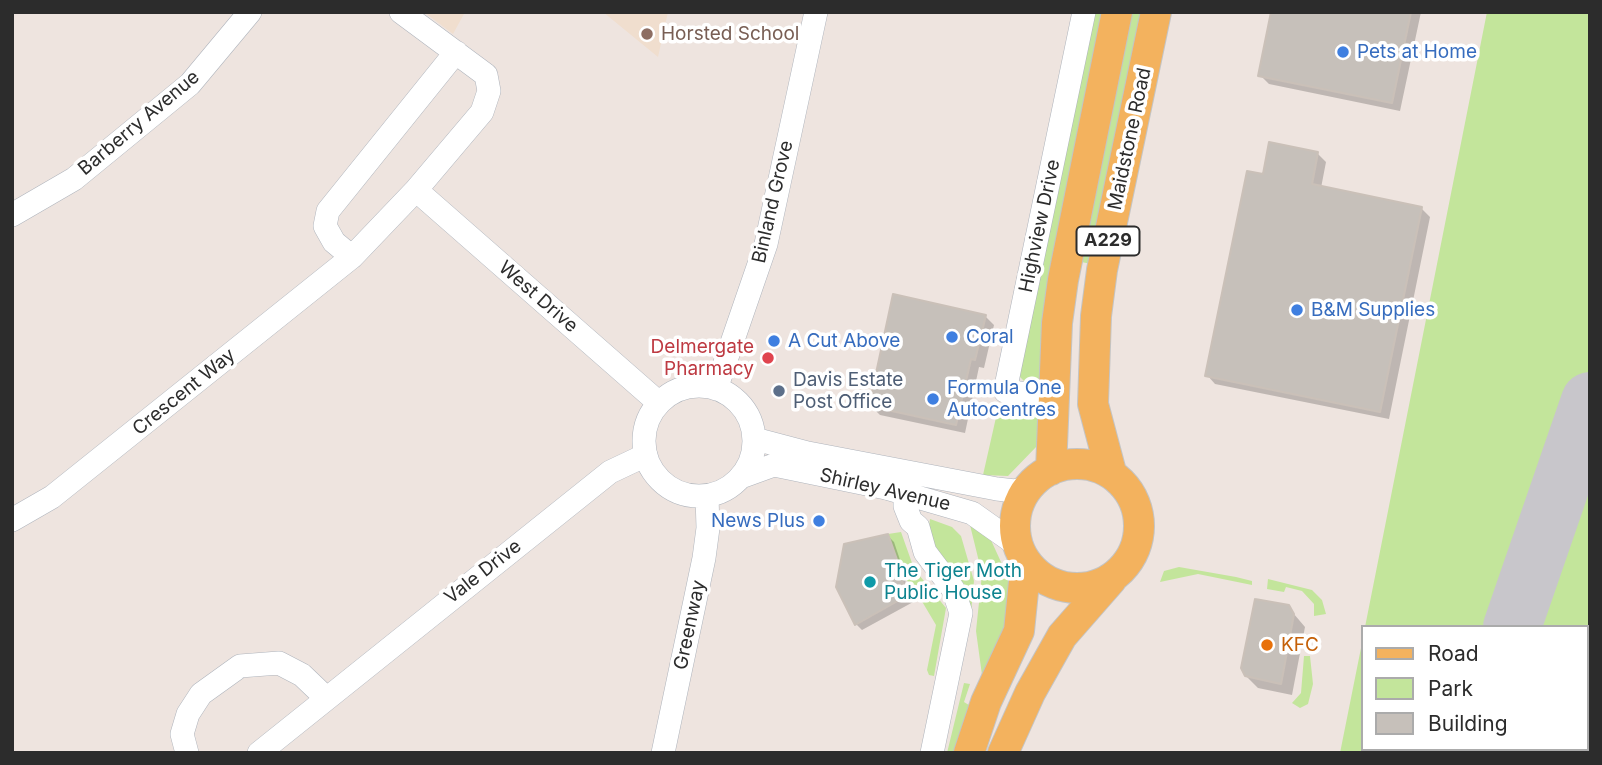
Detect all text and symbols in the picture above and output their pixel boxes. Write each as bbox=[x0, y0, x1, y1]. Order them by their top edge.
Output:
place label: Horsted School bbox=[661, 23, 799, 45]
marker: Horsted School bbox=[639, 26, 655, 42]
place label: Pets at Home bbox=[1357, 41, 1477, 63]
marker: Pets at Home bbox=[1335, 44, 1351, 60]
street label: Barberry Avenue bbox=[74, 66, 204, 180]
street label: Maidstone Road bbox=[1104, 66, 1156, 212]
street label: Binland Grove bbox=[748, 138, 798, 266]
street label: Highview Drive bbox=[1015, 157, 1065, 295]
road number: A229 bbox=[1076, 227, 1140, 256]
street label: West Drive bbox=[494, 256, 582, 338]
place label: B&M Supplies bbox=[1311, 299, 1435, 321]
marker: B&M Supplies bbox=[1289, 302, 1305, 318]
place label: Coral bbox=[966, 326, 1014, 348]
marker: Coral bbox=[944, 329, 960, 345]
place label: A Cut Above bbox=[788, 330, 900, 352]
marker: A Cut Above bbox=[766, 333, 782, 349]
place label: Delmergate Pharmacy bbox=[651, 336, 754, 380]
street label: Crescent Way bbox=[128, 344, 240, 440]
marker: Delmergate Pharmacy bbox=[760, 350, 776, 366]
place label: Davis Estate Post Office bbox=[793, 369, 903, 413]
place label: Formula One Autocentres bbox=[947, 377, 1062, 421]
marker: Davis Estate Post Office bbox=[771, 383, 787, 399]
marker: Formula One Autocentres bbox=[925, 391, 941, 407]
street label: Shirley Avenue bbox=[817, 464, 953, 516]
place label: News Plus bbox=[711, 510, 805, 532]
marker: News Plus bbox=[811, 513, 827, 529]
street label: Vale Drive bbox=[440, 535, 526, 609]
place label: The Tiger Moth Public House bbox=[884, 560, 1022, 604]
marker: The Tiger Moth Public House bbox=[862, 574, 878, 590]
street label: Greenway bbox=[669, 578, 711, 672]
legend bbox=[1360, 625, 1588, 751]
place label: KFC bbox=[1281, 634, 1319, 656]
marker: KFC bbox=[1259, 637, 1275, 653]
text: Road bbox=[1428, 641, 1479, 666]
text: Park bbox=[1428, 676, 1473, 701]
text: Building bbox=[1428, 711, 1508, 736]

